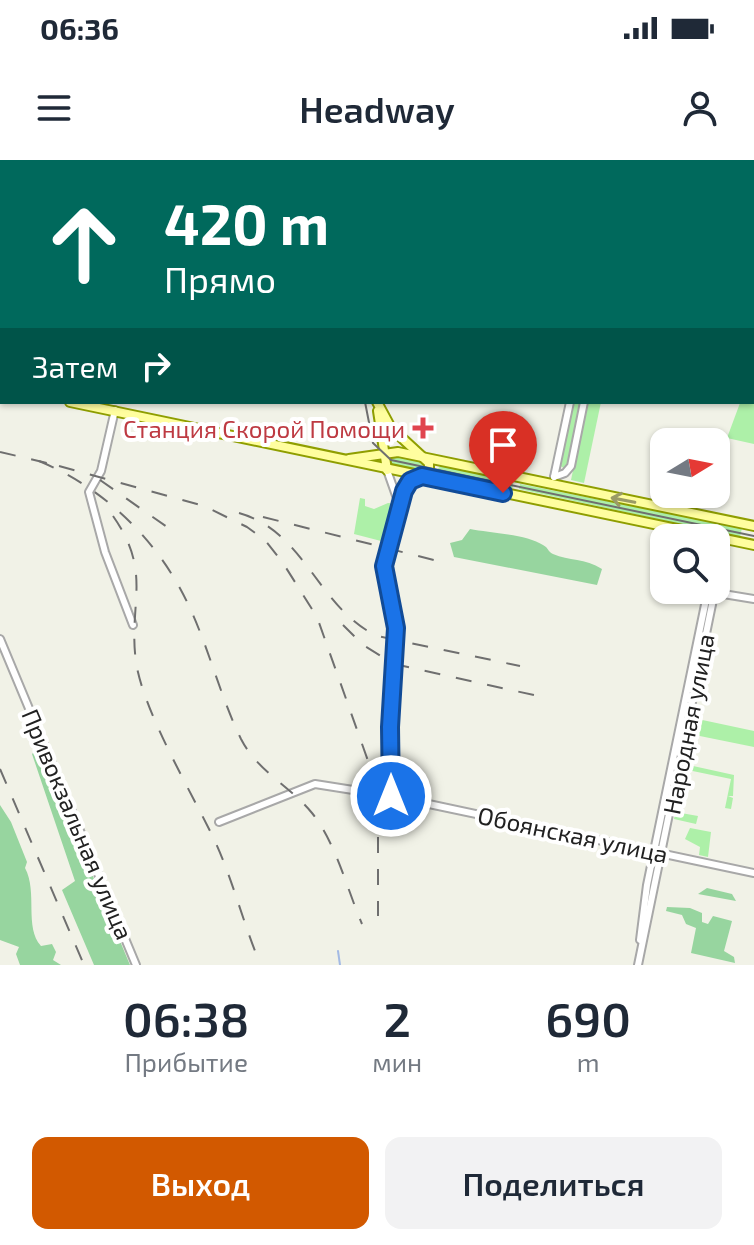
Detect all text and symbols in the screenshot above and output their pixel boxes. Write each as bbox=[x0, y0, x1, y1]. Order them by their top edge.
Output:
text: 06:36 bbox=[40, 10, 119, 46]
icon: menu bbox=[32, 86, 76, 130]
icon: person bbox=[678, 86, 722, 130]
text: Headway bbox=[299, 87, 455, 130]
text: 420 m bbox=[164, 189, 329, 256]
icon: ahead bbox=[32, 192, 136, 296]
text: Прямо bbox=[164, 257, 276, 300]
icon: right bbox=[134, 344, 178, 388]
text: Затем bbox=[32, 348, 118, 384]
pin bbox=[469, 411, 537, 493]
place label: Станция Скорой Помощи bbox=[123, 414, 405, 443]
marker: Станция Скорой Помощи bbox=[412, 417, 434, 439]
icon: arrive bbox=[481, 423, 525, 467]
north arrow bbox=[650, 428, 730, 508]
map controls bbox=[650, 428, 730, 604]
one-way arrow bbox=[610, 491, 636, 506]
button: search bbox=[650, 524, 730, 604]
street label: Народная улица bbox=[656, 631, 721, 817]
street label: Привокзальная улица bbox=[15, 704, 140, 944]
position arrow bbox=[349, 754, 433, 838]
street label: Обоянская улица bbox=[475, 800, 671, 869]
text: 06:38 bbox=[123, 989, 249, 1047]
text: 2 bbox=[383, 989, 411, 1047]
text: 690 bbox=[545, 989, 631, 1047]
text: Прибытие bbox=[124, 1046, 248, 1077]
text: мин bbox=[372, 1046, 422, 1077]
text: m bbox=[577, 1046, 599, 1077]
button: Выход bbox=[32, 1137, 369, 1229]
button: Поделиться bbox=[385, 1137, 722, 1229]

